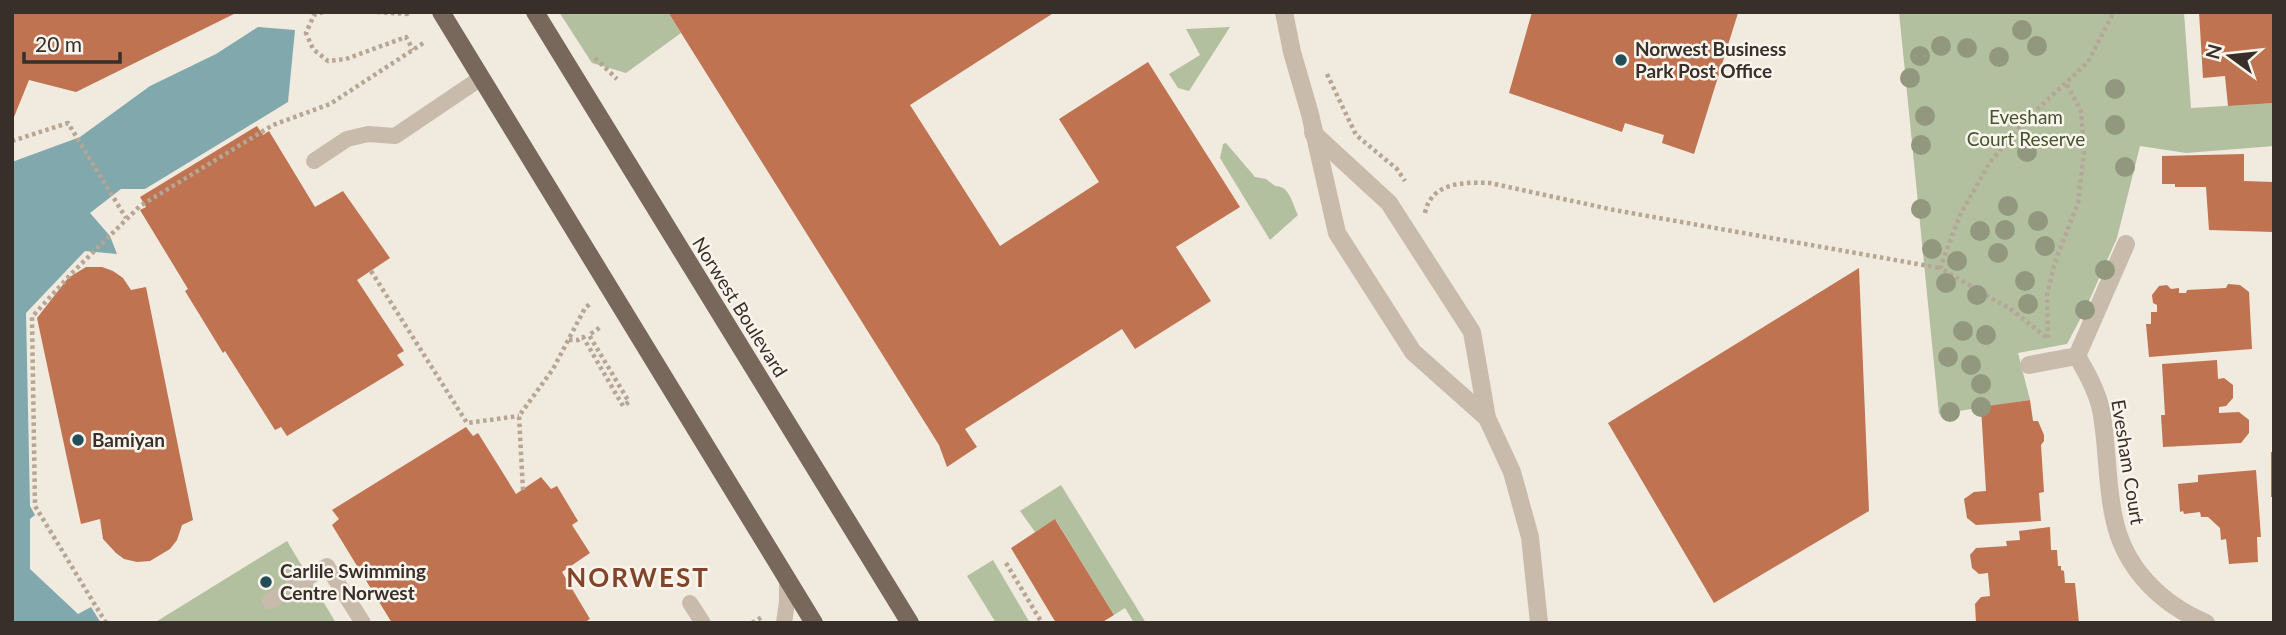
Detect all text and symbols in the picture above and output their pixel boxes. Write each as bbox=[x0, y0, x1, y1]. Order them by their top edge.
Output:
scale bar bbox=[24, 21, 121, 65]
north arrow bbox=[2195, 21, 2265, 91]
text: 20 m bbox=[35, 31, 82, 56]
place label: Norwest Business Park Post Office bbox=[1635, 37, 1786, 82]
text: N bbox=[2200, 41, 2226, 62]
marker: Norwest Business Park Post Office bbox=[1613, 52, 1629, 68]
park label: Evesham Court Reserve bbox=[1967, 105, 2085, 150]
street label: Norwest Boulevard bbox=[688, 233, 793, 381]
street label: Evesham Court bbox=[2107, 398, 2150, 526]
place label: Bamiyan bbox=[92, 428, 165, 451]
marker: Bamiyan bbox=[70, 432, 86, 448]
place label: Carlile Swimming Centre Norwest bbox=[280, 559, 426, 604]
district label: NORWEST bbox=[566, 561, 710, 593]
marker: Carlile Swimming Centre Norwest bbox=[258, 574, 274, 590]

